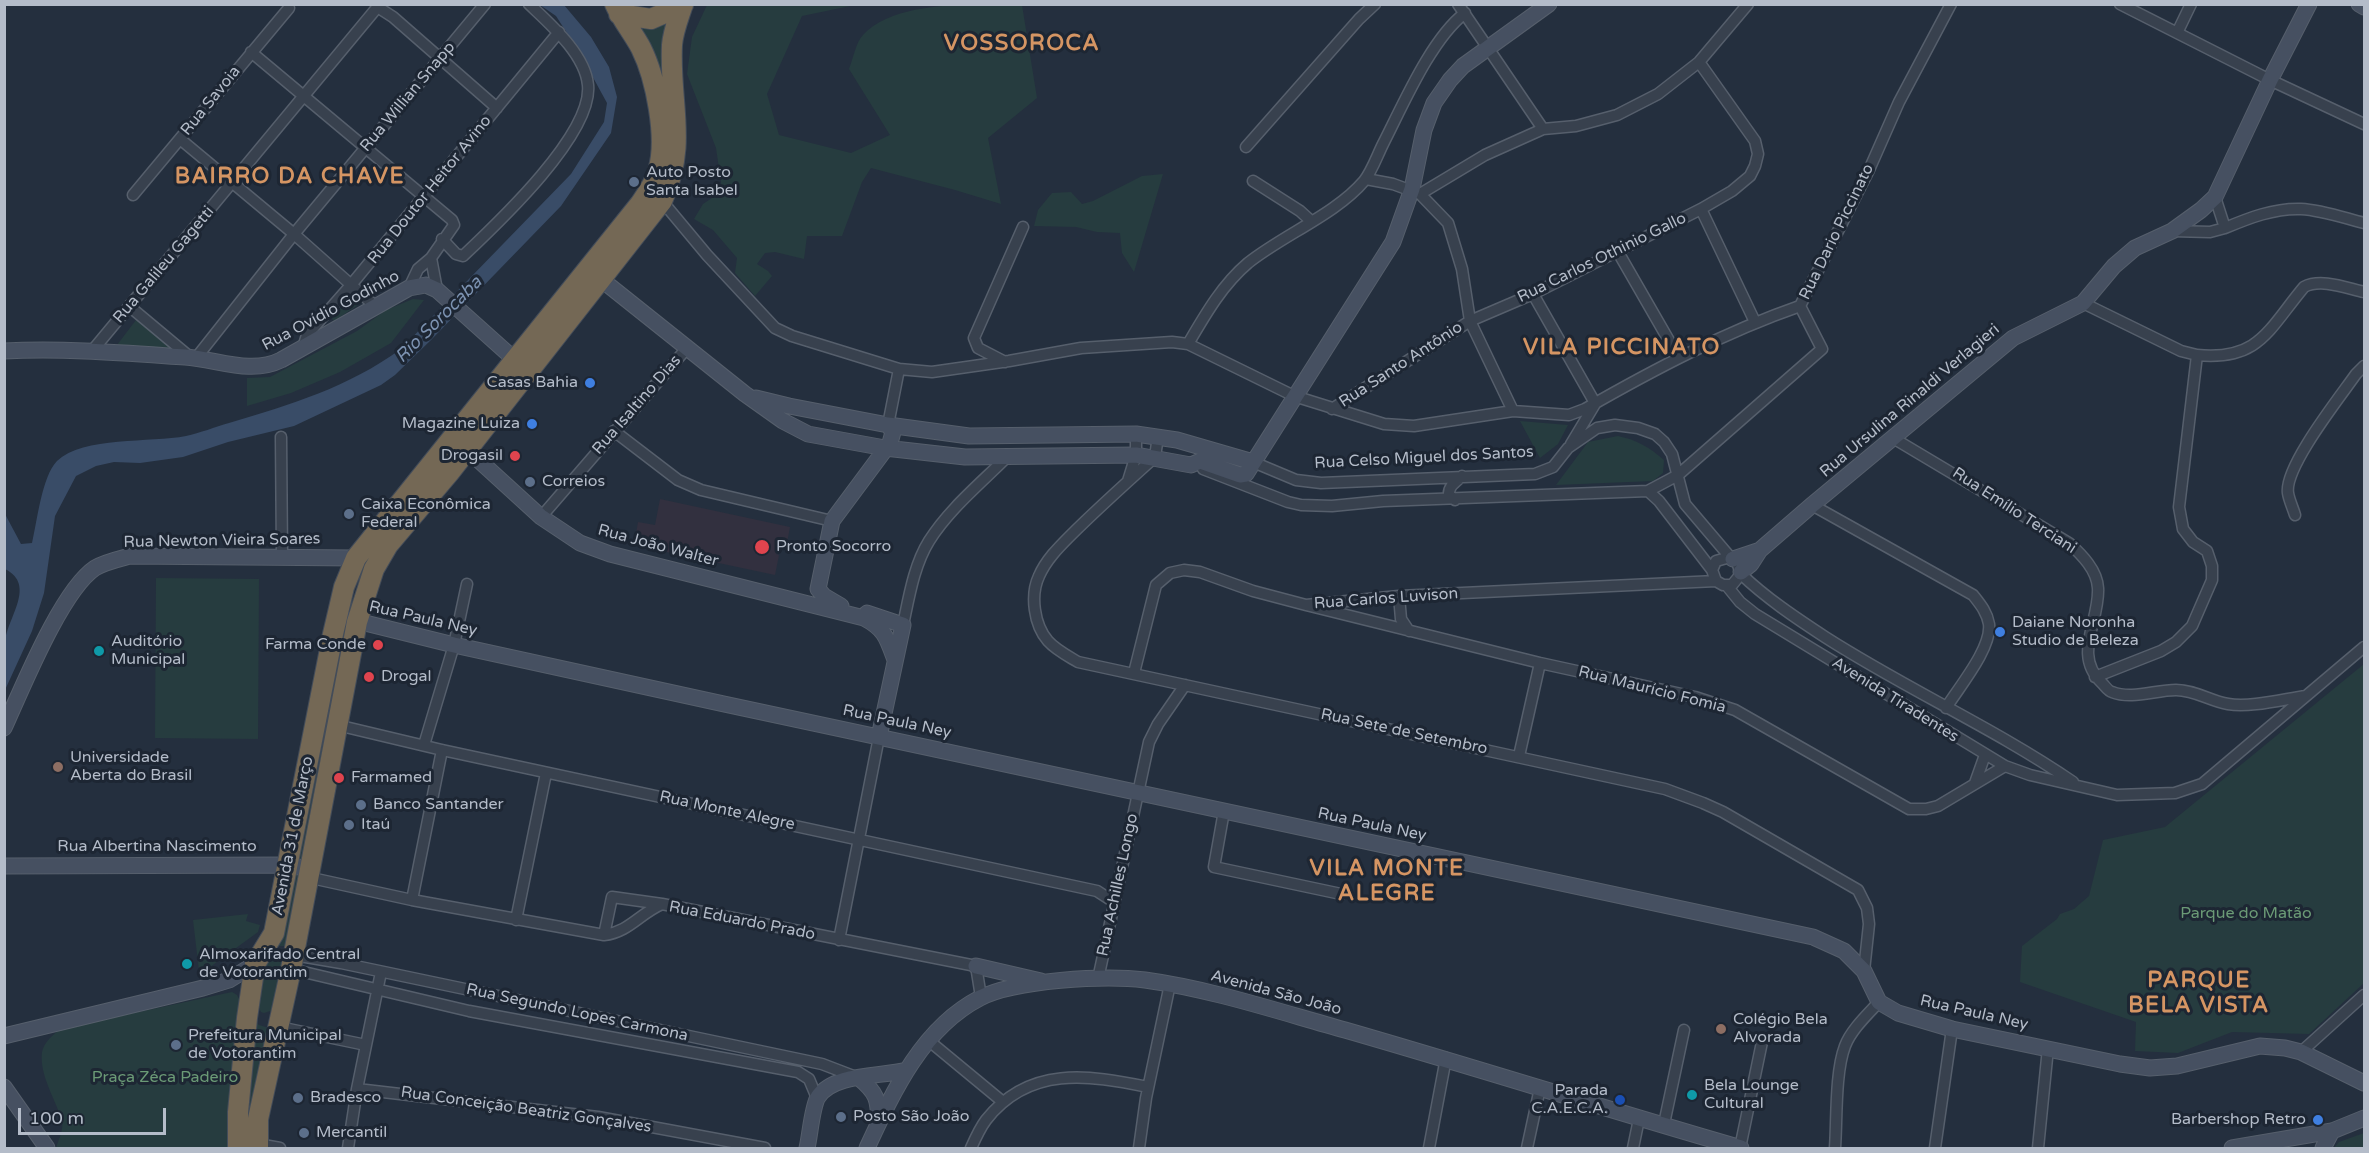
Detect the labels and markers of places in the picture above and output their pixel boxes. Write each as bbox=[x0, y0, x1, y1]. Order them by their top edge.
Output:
place label: Auto Posto Santa Isabel bbox=[646, 163, 738, 201]
marker: Auto Posto Santa Isabel bbox=[627, 175, 641, 189]
place label: Casas Bahia bbox=[487, 373, 578, 393]
marker: Casas Bahia bbox=[583, 376, 597, 390]
place label: Magazine Luiza bbox=[402, 414, 520, 434]
marker: Magazine Luiza bbox=[525, 417, 539, 431]
place label: Drogasil bbox=[441, 446, 503, 466]
marker: Drogasil bbox=[508, 449, 522, 463]
place label: Correios bbox=[542, 472, 605, 492]
marker: Correios bbox=[523, 475, 537, 489]
place label: Caixa Econômica Federal bbox=[361, 495, 491, 533]
marker: Caixa Econômica Federal bbox=[342, 507, 356, 521]
place label: Pronto Socorro bbox=[776, 537, 891, 557]
marker: Pronto Socorro bbox=[753, 538, 771, 556]
place label: Daiane Noronha Studio de Beleza bbox=[2012, 613, 2139, 651]
marker: Daiane Noronha Studio de Beleza bbox=[1993, 625, 2007, 639]
place label: Auditório Municipal bbox=[111, 632, 185, 670]
place label: Farma Conde bbox=[265, 635, 366, 655]
marker: Farma Conde bbox=[371, 638, 385, 652]
marker: Auditório Municipal bbox=[92, 644, 106, 658]
place label: Drogal bbox=[381, 667, 432, 687]
marker: Drogal bbox=[362, 670, 376, 684]
place label: Universidade Aberta do Brasil bbox=[70, 748, 192, 786]
marker: Universidade Aberta do Brasil bbox=[51, 760, 65, 774]
place label: Farmamed bbox=[351, 768, 432, 788]
marker: Farmamed bbox=[332, 771, 346, 785]
place label: Banco Santander bbox=[373, 795, 504, 815]
marker: Banco Santander bbox=[354, 798, 368, 812]
place label: Itaú bbox=[361, 815, 390, 835]
marker: Itaú bbox=[342, 818, 356, 832]
place label: Almoxarifado Central de Votorantim bbox=[199, 945, 360, 983]
marker: Almoxarifado Central de Votorantim bbox=[180, 957, 194, 971]
place label: Colégio Bela Alvorada bbox=[1733, 1010, 1828, 1048]
marker: Colégio Bela Alvorada bbox=[1714, 1022, 1728, 1036]
place label: Prefeitura Municipal de Votorantim bbox=[188, 1026, 342, 1064]
marker: Prefeitura Municipal de Votorantim bbox=[169, 1038, 183, 1052]
place label: Bela Lounge Cultural bbox=[1704, 1076, 1799, 1114]
place label: Parada C.A.E.C.A. bbox=[1531, 1081, 1608, 1119]
place label: Bradesco bbox=[310, 1088, 381, 1108]
marker: Bela Lounge Cultural bbox=[1685, 1088, 1699, 1102]
marker: Bradesco bbox=[291, 1091, 305, 1105]
marker: Parada C.A.E.C.A. bbox=[1613, 1093, 1627, 1107]
place label: Posto São João bbox=[853, 1107, 969, 1127]
marker: Posto São João bbox=[834, 1110, 848, 1124]
place label: Barbershop Retro bbox=[2171, 1110, 2306, 1130]
marker: Barbershop Retro bbox=[2311, 1113, 2325, 1127]
place label: Mercantil bbox=[316, 1123, 387, 1143]
marker: Mercantil bbox=[297, 1126, 311, 1140]

